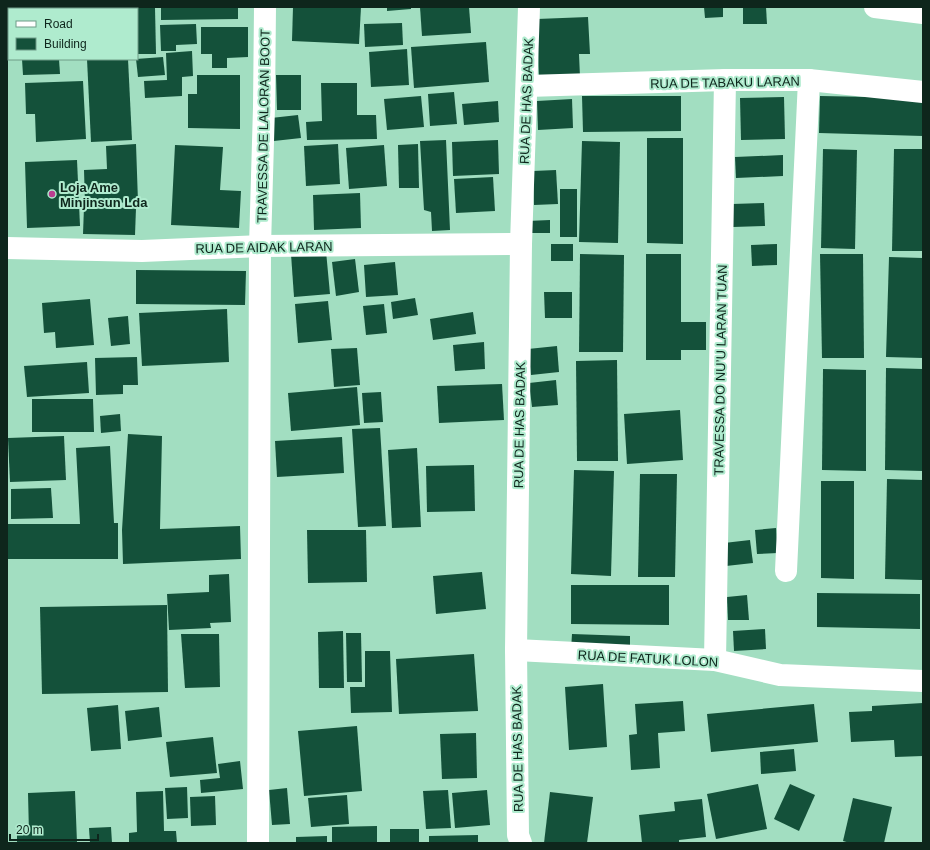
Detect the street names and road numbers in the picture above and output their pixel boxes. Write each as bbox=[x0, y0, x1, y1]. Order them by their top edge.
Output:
street label: TRAVESSA DE LALORAN BOOT bbox=[254, 29, 273, 223]
street label: RUA DE HAS BADAK bbox=[517, 37, 536, 164]
street label: RUA DE TABAKU LARAN bbox=[650, 74, 800, 91]
street label: RUA DE AIDAK LARAN bbox=[195, 239, 333, 256]
street label: TRAVESSA DO NU’U LARAN TUAN bbox=[711, 264, 730, 476]
street label: RUA DE HAS BADAK bbox=[511, 361, 528, 488]
street label: RUA DE FATUK LOLON bbox=[577, 647, 719, 670]
street label: RUA DE HAS BADAK bbox=[509, 685, 526, 812]

